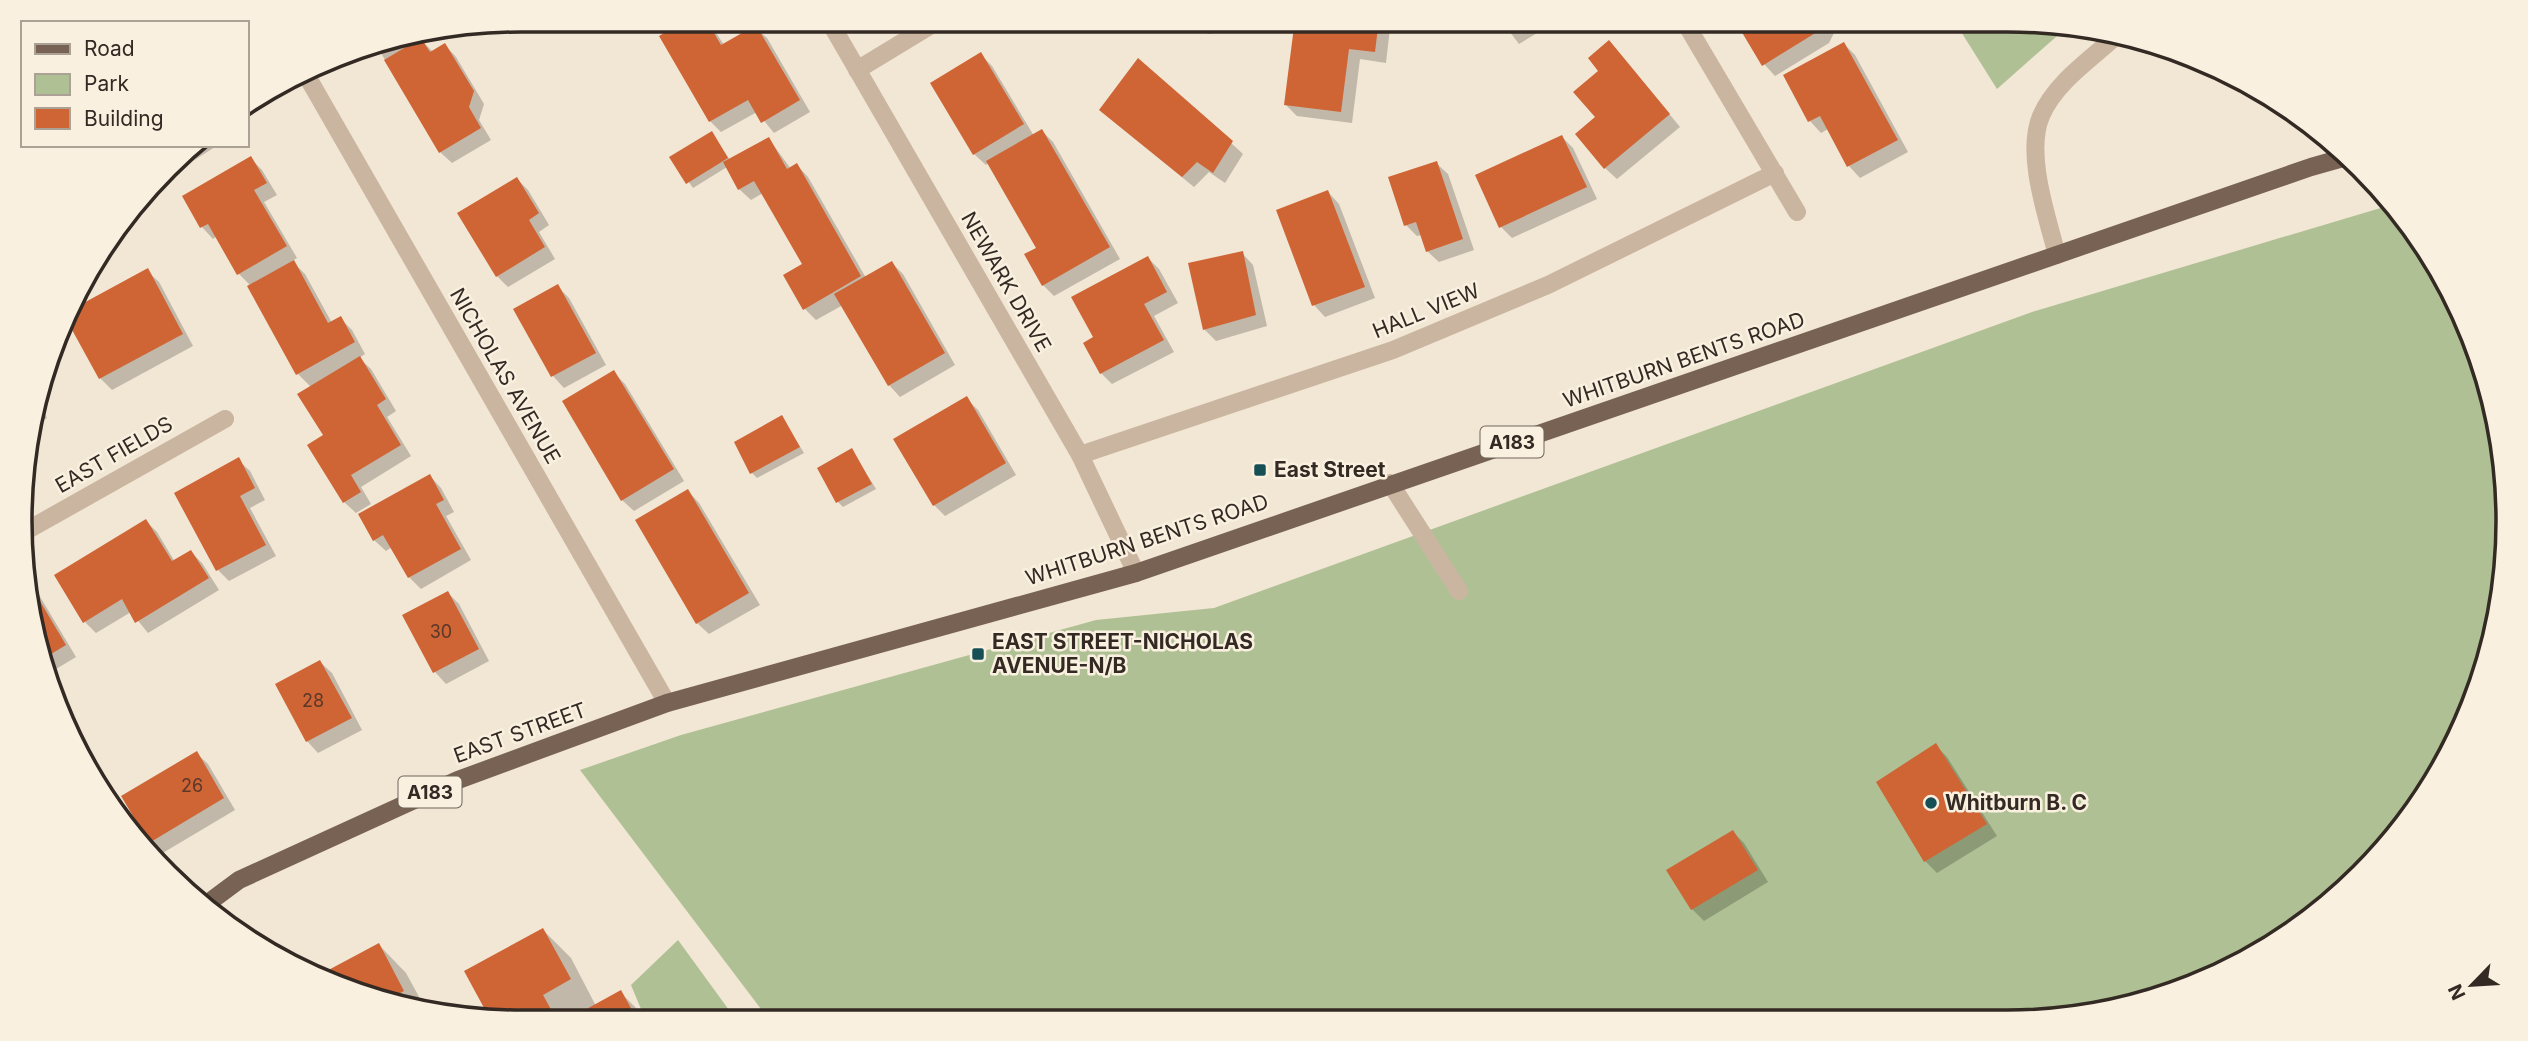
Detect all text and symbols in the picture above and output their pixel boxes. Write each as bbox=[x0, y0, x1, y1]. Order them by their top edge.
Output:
legend bbox=[21, 21, 248, 147]
text: Road bbox=[84, 36, 135, 61]
text: Park bbox=[84, 71, 129, 96]
text: Building bbox=[84, 106, 164, 131]
street label: NEWARK DRIVE bbox=[956, 207, 1057, 356]
street label: HALL VIEW bbox=[1369, 278, 1483, 343]
street label: NICHOLAS AVENUE bbox=[445, 284, 566, 468]
street label: WHITBURN BENTS ROAD bbox=[1560, 306, 1808, 413]
street label: EAST FIELDS bbox=[51, 411, 177, 498]
road number: A183 bbox=[1480, 426, 1544, 458]
place label: East Street bbox=[1274, 457, 1386, 482]
marker: East Street bbox=[1252, 462, 1268, 478]
street label: WHITBURN BENTS ROAD bbox=[1022, 488, 1271, 591]
house number: 30 bbox=[430, 621, 452, 642]
place label: EAST STREET-NICHOLAS AVENUE-N/B bbox=[992, 629, 1253, 678]
marker: EAST STREET-NICHOLAS AVENUE-N/B bbox=[970, 646, 986, 662]
house number: 28 bbox=[302, 690, 324, 711]
street label: EAST STREET bbox=[450, 697, 590, 768]
house number: 26 bbox=[181, 775, 203, 796]
road number: A183 bbox=[398, 776, 462, 807]
place label: Whitburn B. C bbox=[1945, 790, 2087, 815]
marker: Whitburn B. C bbox=[1923, 795, 1939, 811]
north arrow bbox=[2437, 950, 2507, 1020]
text: N bbox=[2444, 981, 2471, 1003]

